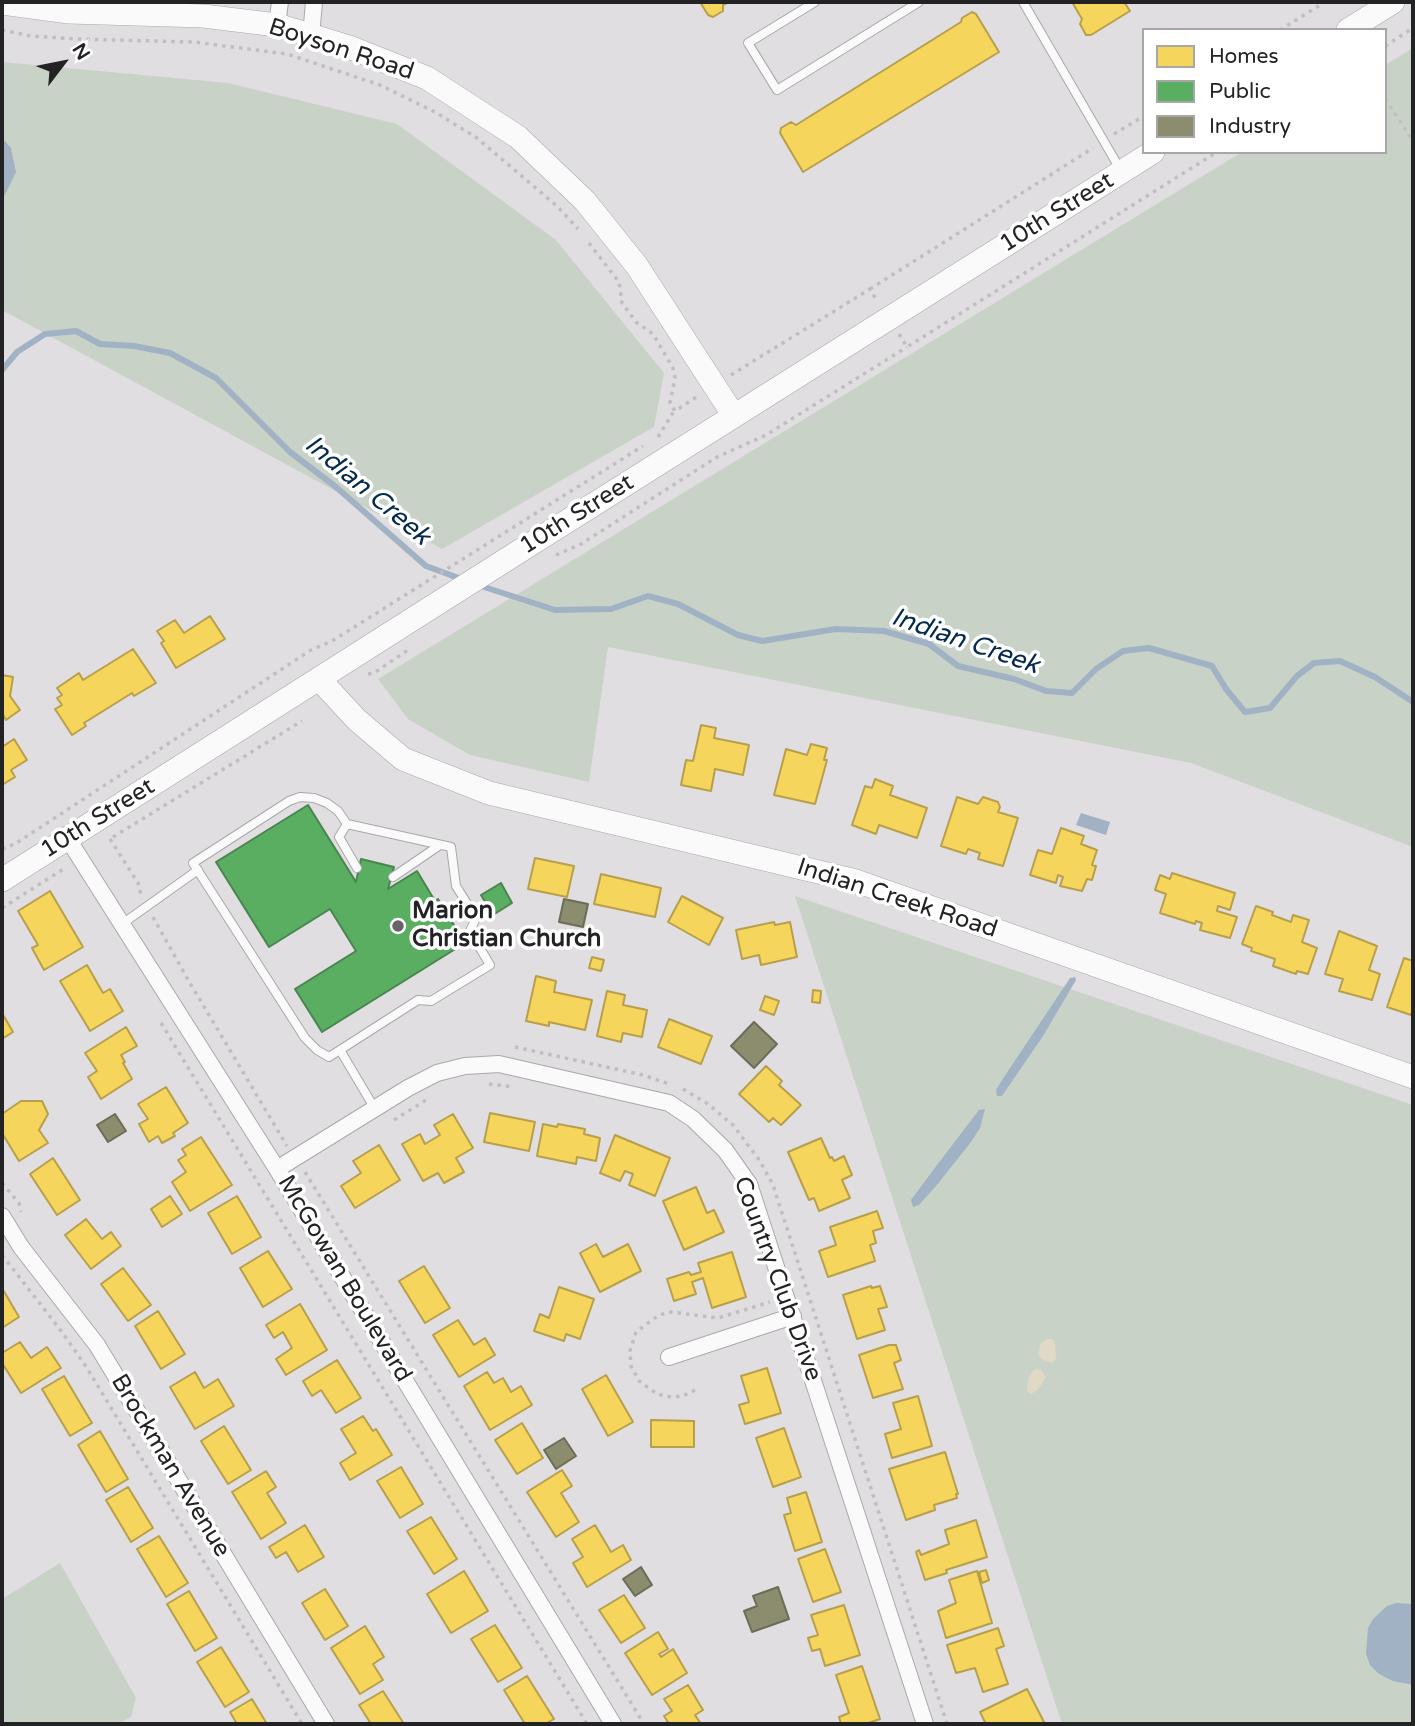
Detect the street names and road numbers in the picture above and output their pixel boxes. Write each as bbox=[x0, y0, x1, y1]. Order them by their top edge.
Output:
street label: Boyson Road bbox=[265, 13, 417, 87]
street label: 10th Street bbox=[995, 167, 1119, 259]
street label: 10th Street bbox=[515, 469, 639, 561]
street label: 10th Street bbox=[36, 773, 160, 865]
street label: Indian Creek Road bbox=[793, 853, 1001, 945]
street label: McGowan Boulevard bbox=[271, 1170, 417, 1388]
street label: Country Club Drive bbox=[727, 1173, 827, 1385]
street label: Brockman Avenue bbox=[104, 1369, 236, 1563]

